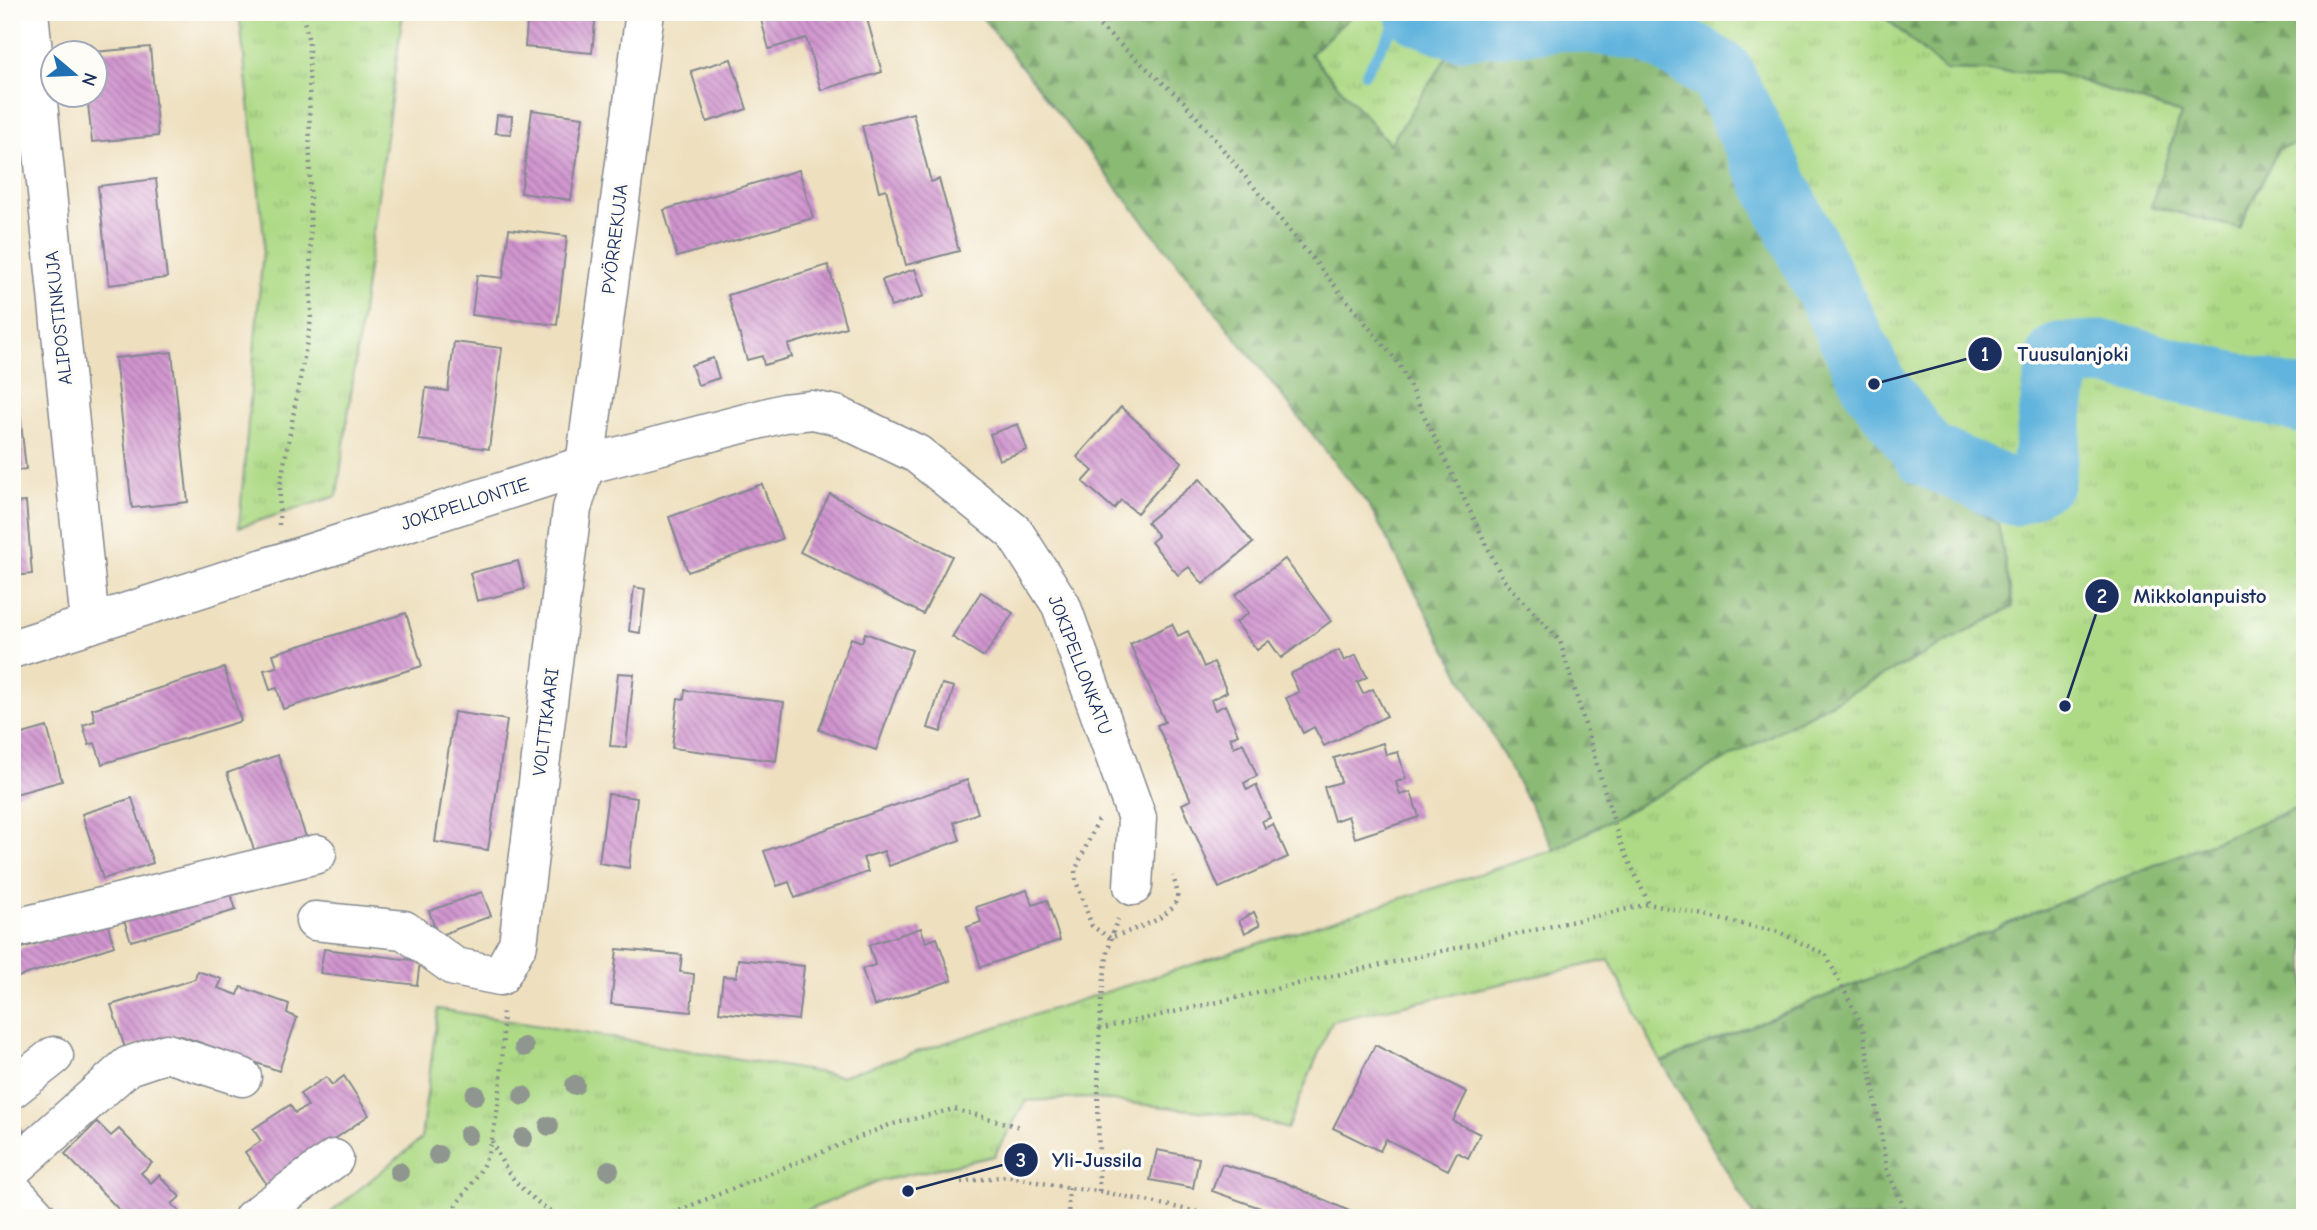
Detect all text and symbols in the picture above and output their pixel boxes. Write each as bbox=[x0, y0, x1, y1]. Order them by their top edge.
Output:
north arrow bbox=[38, 38, 108, 108]
text: N bbox=[77, 70, 102, 89]
street label: PYÖRREKUJA bbox=[597, 183, 633, 295]
street label: ALIPOSTINKUJA bbox=[41, 250, 77, 386]
callout: Tuusulanjoki bbox=[1968, 333, 2142, 375]
text: 1 bbox=[1981, 342, 1989, 366]
text: Tuusulanjoki bbox=[2017, 342, 2129, 366]
street label: JOKIPELLONTIE bbox=[398, 473, 532, 535]
callout: Mikkolanpuisto bbox=[2084, 575, 2280, 617]
text: 2 bbox=[2097, 584, 2107, 608]
text: Mikkolanpuisto bbox=[2133, 584, 2267, 608]
street label: JOKIPELLONKATU bbox=[1043, 592, 1117, 738]
street label: VOLTTIKAARI bbox=[528, 667, 564, 777]
callout: Yli-Jussila bbox=[1003, 1139, 1156, 1181]
text: 3 bbox=[1016, 1148, 1026, 1172]
text: Yli-Jussila bbox=[1052, 1148, 1142, 1172]

